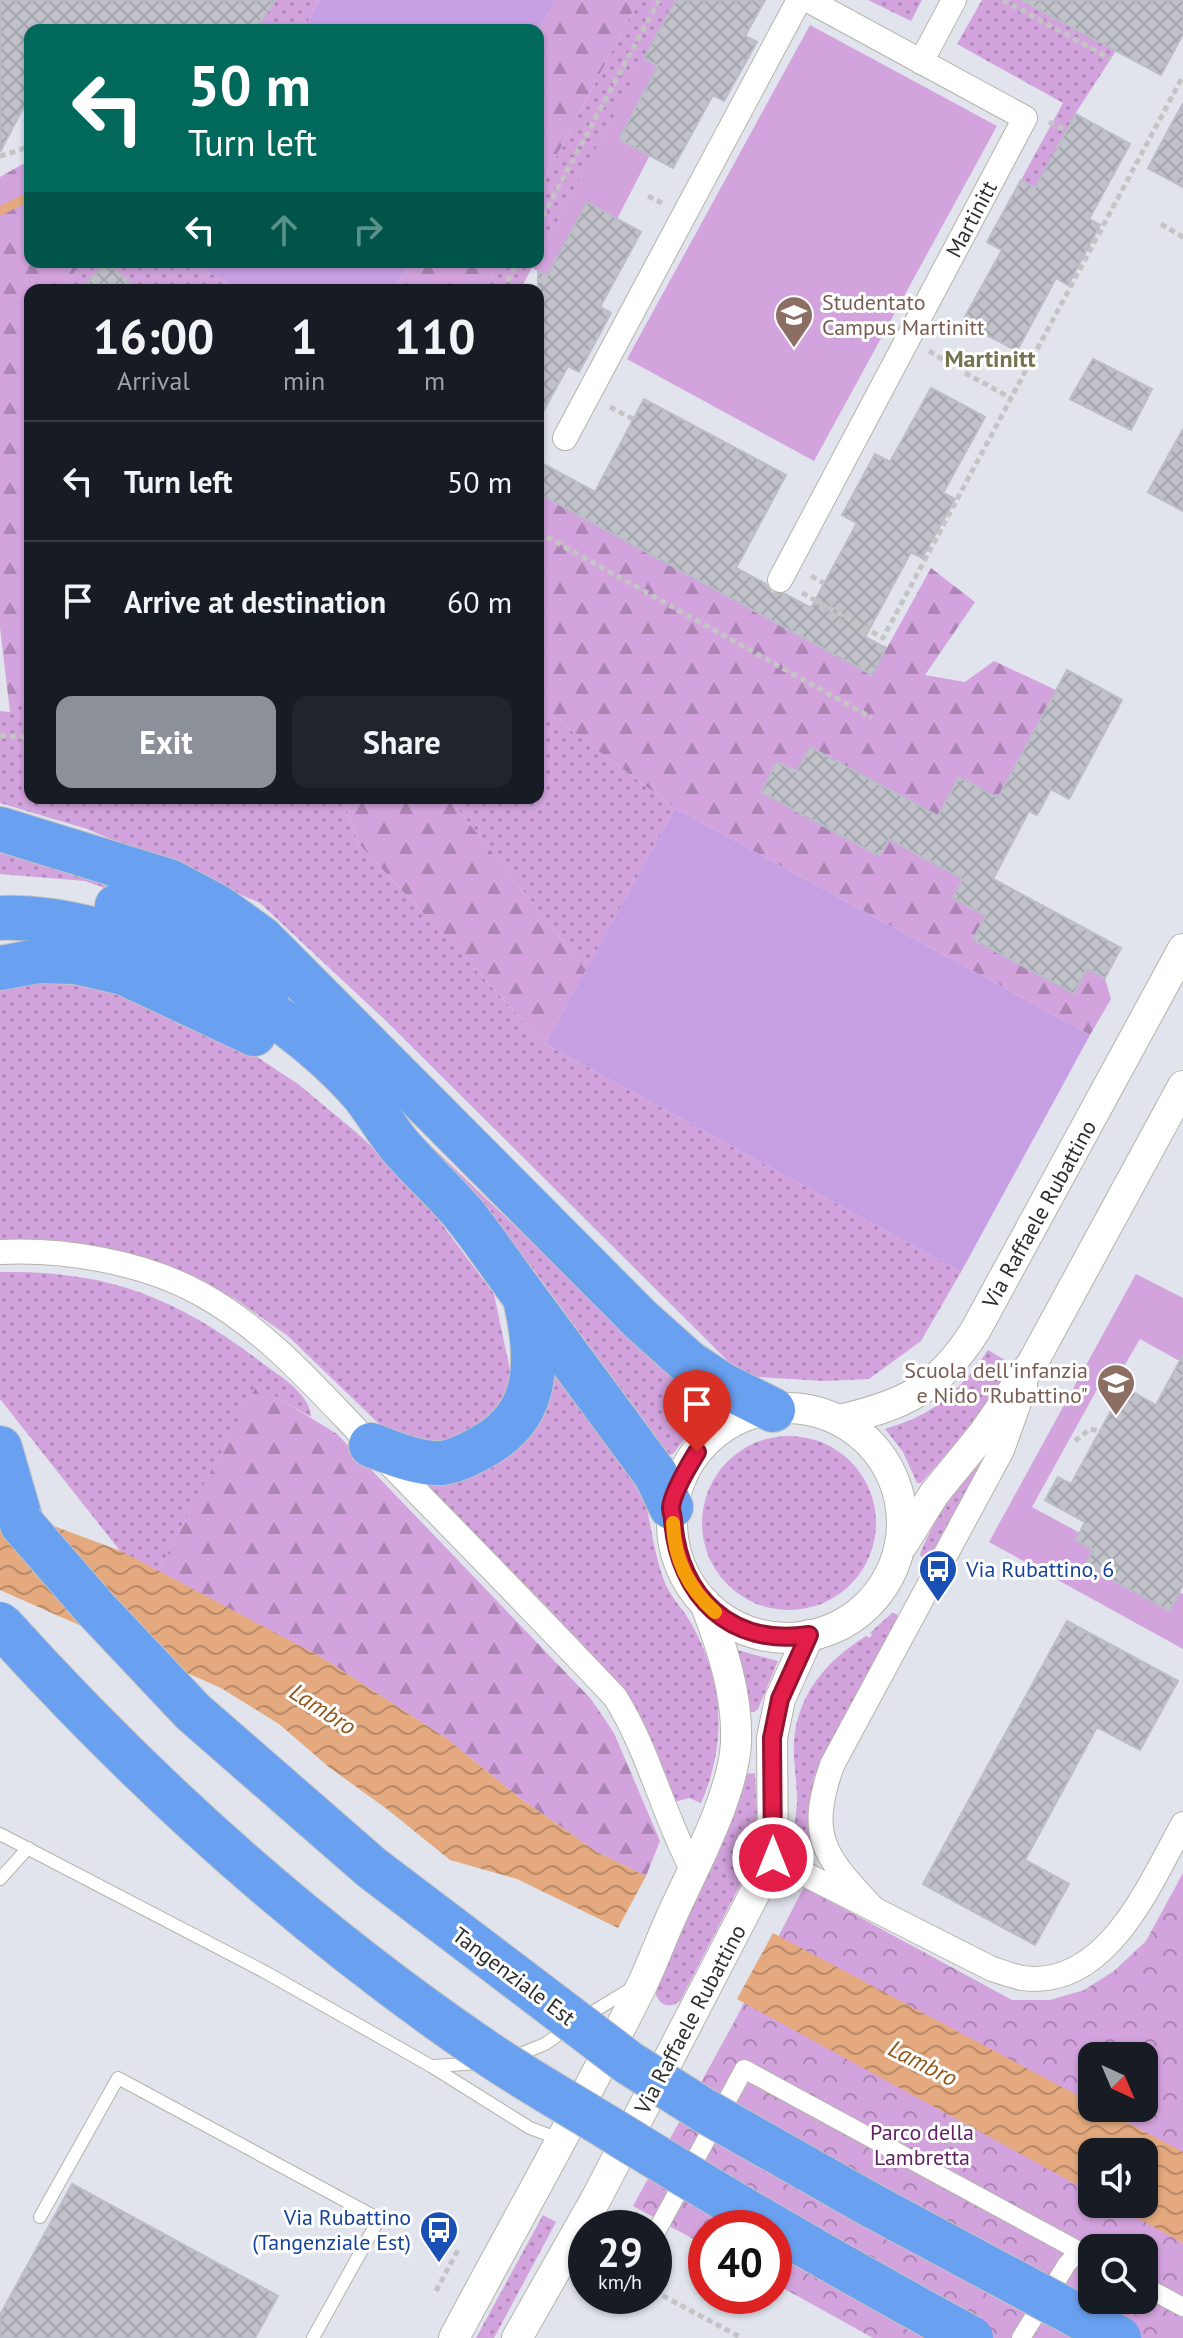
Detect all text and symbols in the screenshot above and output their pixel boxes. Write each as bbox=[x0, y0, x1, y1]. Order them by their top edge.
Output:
text: 50 m bbox=[188, 49, 311, 121]
icon: left bbox=[56, 56, 160, 160]
text: Turn left bbox=[188, 119, 317, 166]
street label: Martinitt bbox=[939, 175, 1003, 262]
icon: left bbox=[178, 208, 222, 252]
icon: ahead bbox=[262, 208, 306, 252]
icon: right bbox=[346, 208, 390, 252]
place label: Studentato Campus Martinitt bbox=[822, 288, 985, 341]
school or university icon: Studentato Campus Martinitt bbox=[773, 294, 815, 349]
text: 16:00 bbox=[93, 305, 214, 367]
text: 1 bbox=[290, 305, 318, 367]
text: 110 bbox=[394, 305, 475, 367]
district label: Martinitt bbox=[944, 343, 1036, 374]
text: Arrival bbox=[117, 364, 190, 397]
text: min bbox=[283, 364, 325, 397]
text: m bbox=[424, 364, 445, 397]
icon: left bbox=[56, 459, 100, 503]
text: Turn left bbox=[124, 462, 232, 501]
text: 50 m bbox=[447, 462, 512, 501]
icon: arrive bbox=[56, 579, 100, 623]
text: Arrive at destination bbox=[124, 582, 386, 621]
text: 60 m bbox=[447, 582, 512, 621]
button: Exit bbox=[56, 696, 276, 788]
button: Share bbox=[292, 696, 512, 788]
street label: Via Raffaele Rubattino bbox=[975, 1115, 1102, 1314]
place label: Scuola dell'infanzia e Nido "Rubattino" bbox=[904, 1356, 1088, 1409]
school or university icon: Scuola dell'infanzia e Nido "Rubattino" bbox=[1095, 1362, 1137, 1417]
pin bbox=[663, 1370, 731, 1452]
icon: arrive bbox=[675, 1382, 719, 1426]
bus stop icon: Via Rubattino, 6 bbox=[917, 1548, 959, 1603]
place label: Via Rubattino, 6 bbox=[965, 1555, 1114, 1583]
water label: Lambro bbox=[284, 1676, 362, 1742]
position arrow bbox=[731, 1816, 815, 1900]
street label: Via Raffaele Rubattino bbox=[628, 1919, 752, 2119]
street label: Tangenziale Est bbox=[447, 1921, 581, 2032]
water label: Lambro bbox=[883, 2033, 963, 2093]
north arrow bbox=[1078, 2042, 1158, 2122]
map controls bbox=[1078, 2042, 1158, 2314]
park label: Parco della Lambretta bbox=[870, 2118, 974, 2171]
button: sound bbox=[1078, 2138, 1158, 2218]
place label: Via Rubattino (Tangenziale Est) bbox=[252, 2203, 411, 2256]
bus stop icon: Via Rubattino (Tangenziale Est) bbox=[418, 2209, 460, 2264]
speed limit sign: 40 bbox=[688, 2210, 792, 2314]
text: 29 bbox=[597, 2226, 643, 2278]
button: search bbox=[1078, 2234, 1158, 2314]
text: km/h bbox=[598, 2269, 642, 2295]

